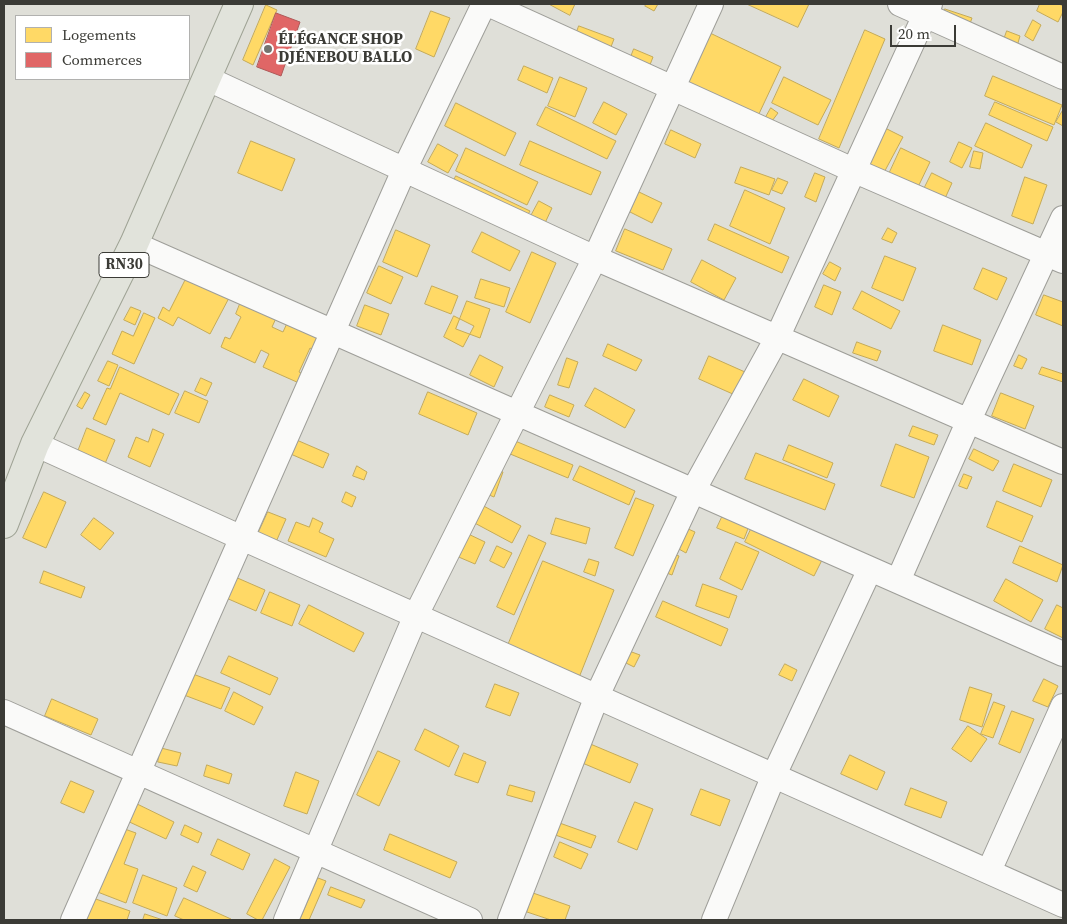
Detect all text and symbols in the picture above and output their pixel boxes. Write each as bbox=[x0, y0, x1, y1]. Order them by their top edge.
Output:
legend bbox=[15, 15, 190, 80]
scale bar bbox=[892, 15, 958, 47]
text: 20 m bbox=[898, 23, 930, 44]
text: Logements bbox=[62, 24, 136, 45]
place label: ÉLÉGANCE SHOP DJÉNEBOU BALLO bbox=[278, 30, 412, 68]
marker: ÉLÉGANCE SHOP DJÉNEBOU BALLO bbox=[262, 43, 274, 55]
text: Commerces bbox=[62, 49, 142, 70]
road number: RN30 bbox=[99, 252, 149, 278]

